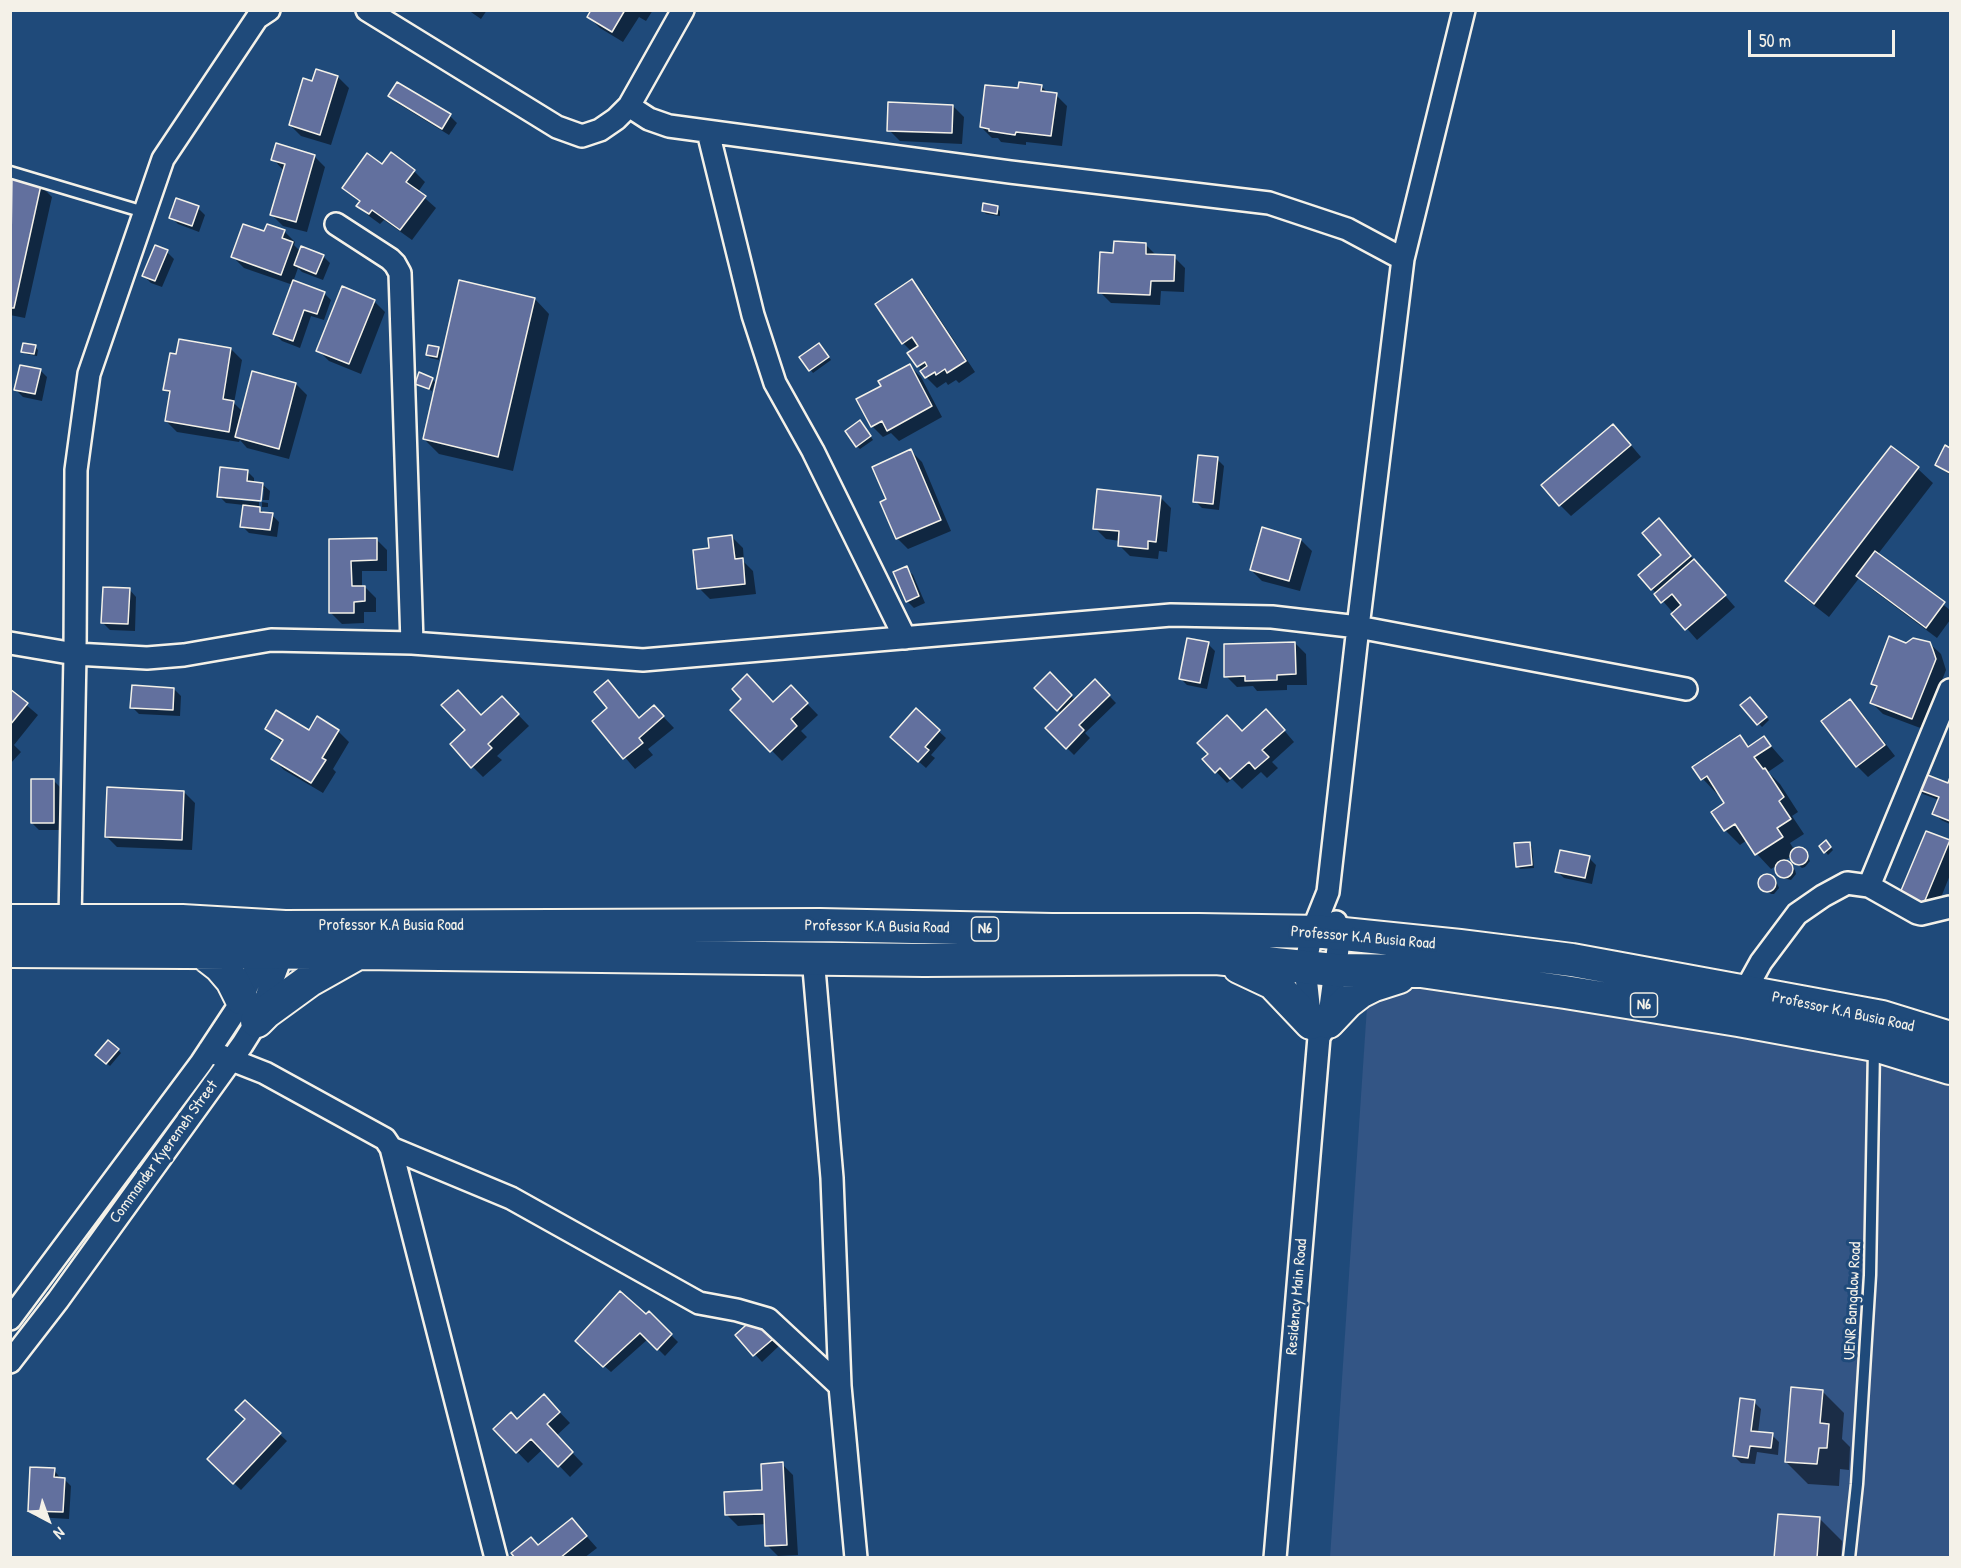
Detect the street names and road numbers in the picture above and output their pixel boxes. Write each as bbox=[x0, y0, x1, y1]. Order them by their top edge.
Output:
street label: Professor K.A Busia Road bbox=[319, 916, 463, 936]
street label: Professor K.A Busia Road bbox=[804, 916, 950, 938]
road number: N6 bbox=[972, 917, 998, 941]
street label: Professor K.A Busia Road bbox=[1290, 922, 1436, 954]
street label: Professor K.A Busia Road bbox=[1770, 988, 1916, 1036]
road number: N6 bbox=[1630, 993, 1658, 1017]
street label: Commander Kyeremeh Street bbox=[106, 1077, 222, 1227]
street label: Residency Main Road bbox=[1282, 1238, 1312, 1356]
street label: UENR Bangalow Road bbox=[1840, 1241, 1866, 1361]

